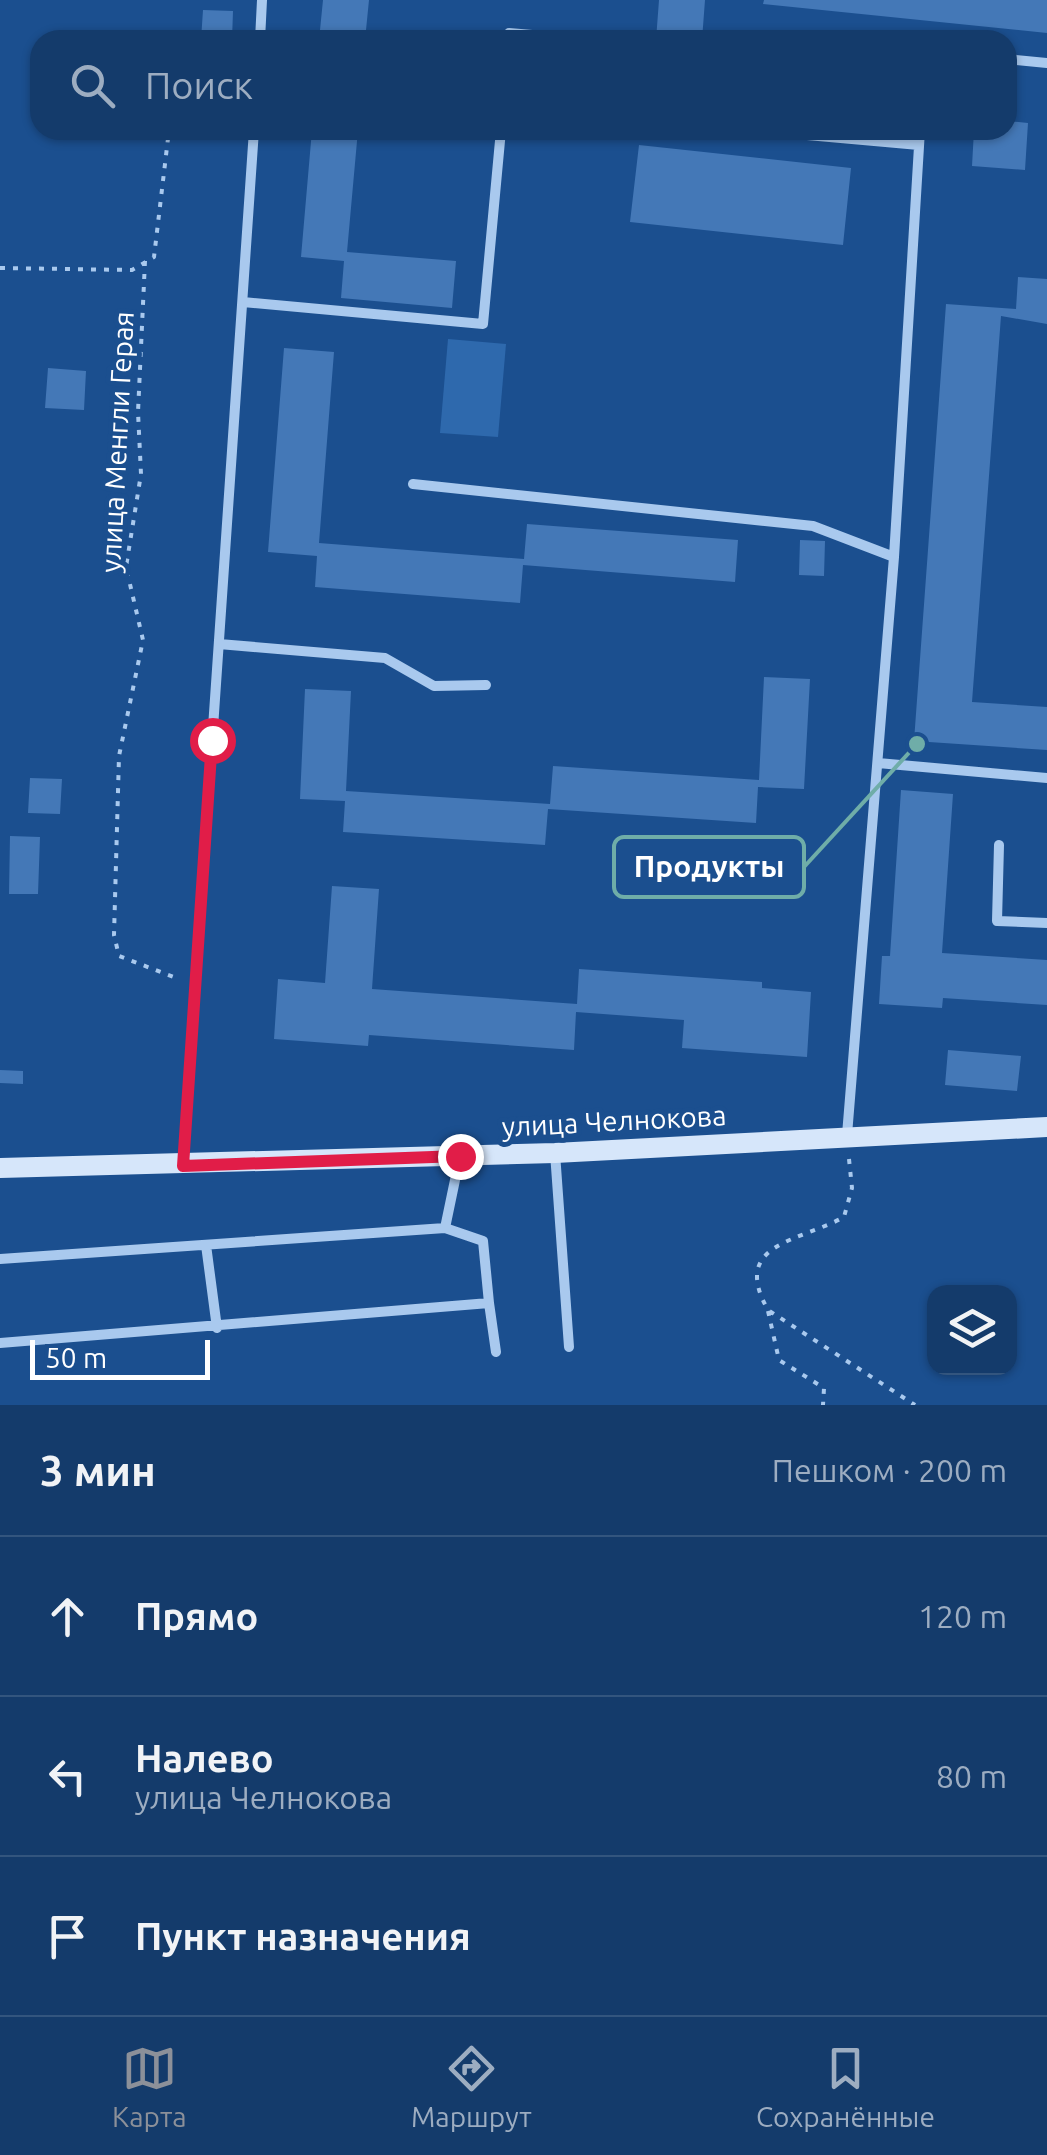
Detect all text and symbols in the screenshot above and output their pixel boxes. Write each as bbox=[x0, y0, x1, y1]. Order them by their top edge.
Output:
search box bbox=[30, 30, 1017, 140]
icon: search bbox=[65, 58, 120, 113]
text: Поиск bbox=[145, 64, 253, 106]
street label: улица Менгли Герая bbox=[94, 311, 139, 573]
route start bbox=[190, 718, 236, 764]
callout: Продукты bbox=[614, 837, 804, 897]
text: Продукты bbox=[634, 849, 784, 883]
street label: улица Челнокова bbox=[501, 1099, 727, 1142]
route end bbox=[438, 1134, 484, 1180]
map controls bbox=[927, 1285, 1017, 1375]
button: layers bbox=[927, 1285, 1017, 1375]
scale bar bbox=[30, 1335, 210, 1380]
text: 50 m bbox=[45, 1342, 107, 1373]
text: 3 мин bbox=[40, 1447, 156, 1494]
text: Пешком · 200 m bbox=[772, 1452, 1007, 1488]
icon: ahead bbox=[40, 1589, 95, 1644]
text: Прямо bbox=[135, 1595, 258, 1637]
text: 120 m bbox=[918, 1598, 1007, 1634]
text: Налево bbox=[135, 1737, 274, 1779]
icon: left bbox=[40, 1749, 95, 1804]
text: 80 m bbox=[936, 1758, 1007, 1794]
text: улица Челнокова bbox=[135, 1779, 392, 1815]
icon: arrive bbox=[40, 1909, 95, 1964]
text: Пункт назначения bbox=[135, 1915, 471, 1957]
tab: Карта bbox=[112, 2041, 187, 2132]
tab: Маршрут bbox=[411, 2041, 532, 2132]
tab: Сохранённые bbox=[756, 2041, 935, 2132]

